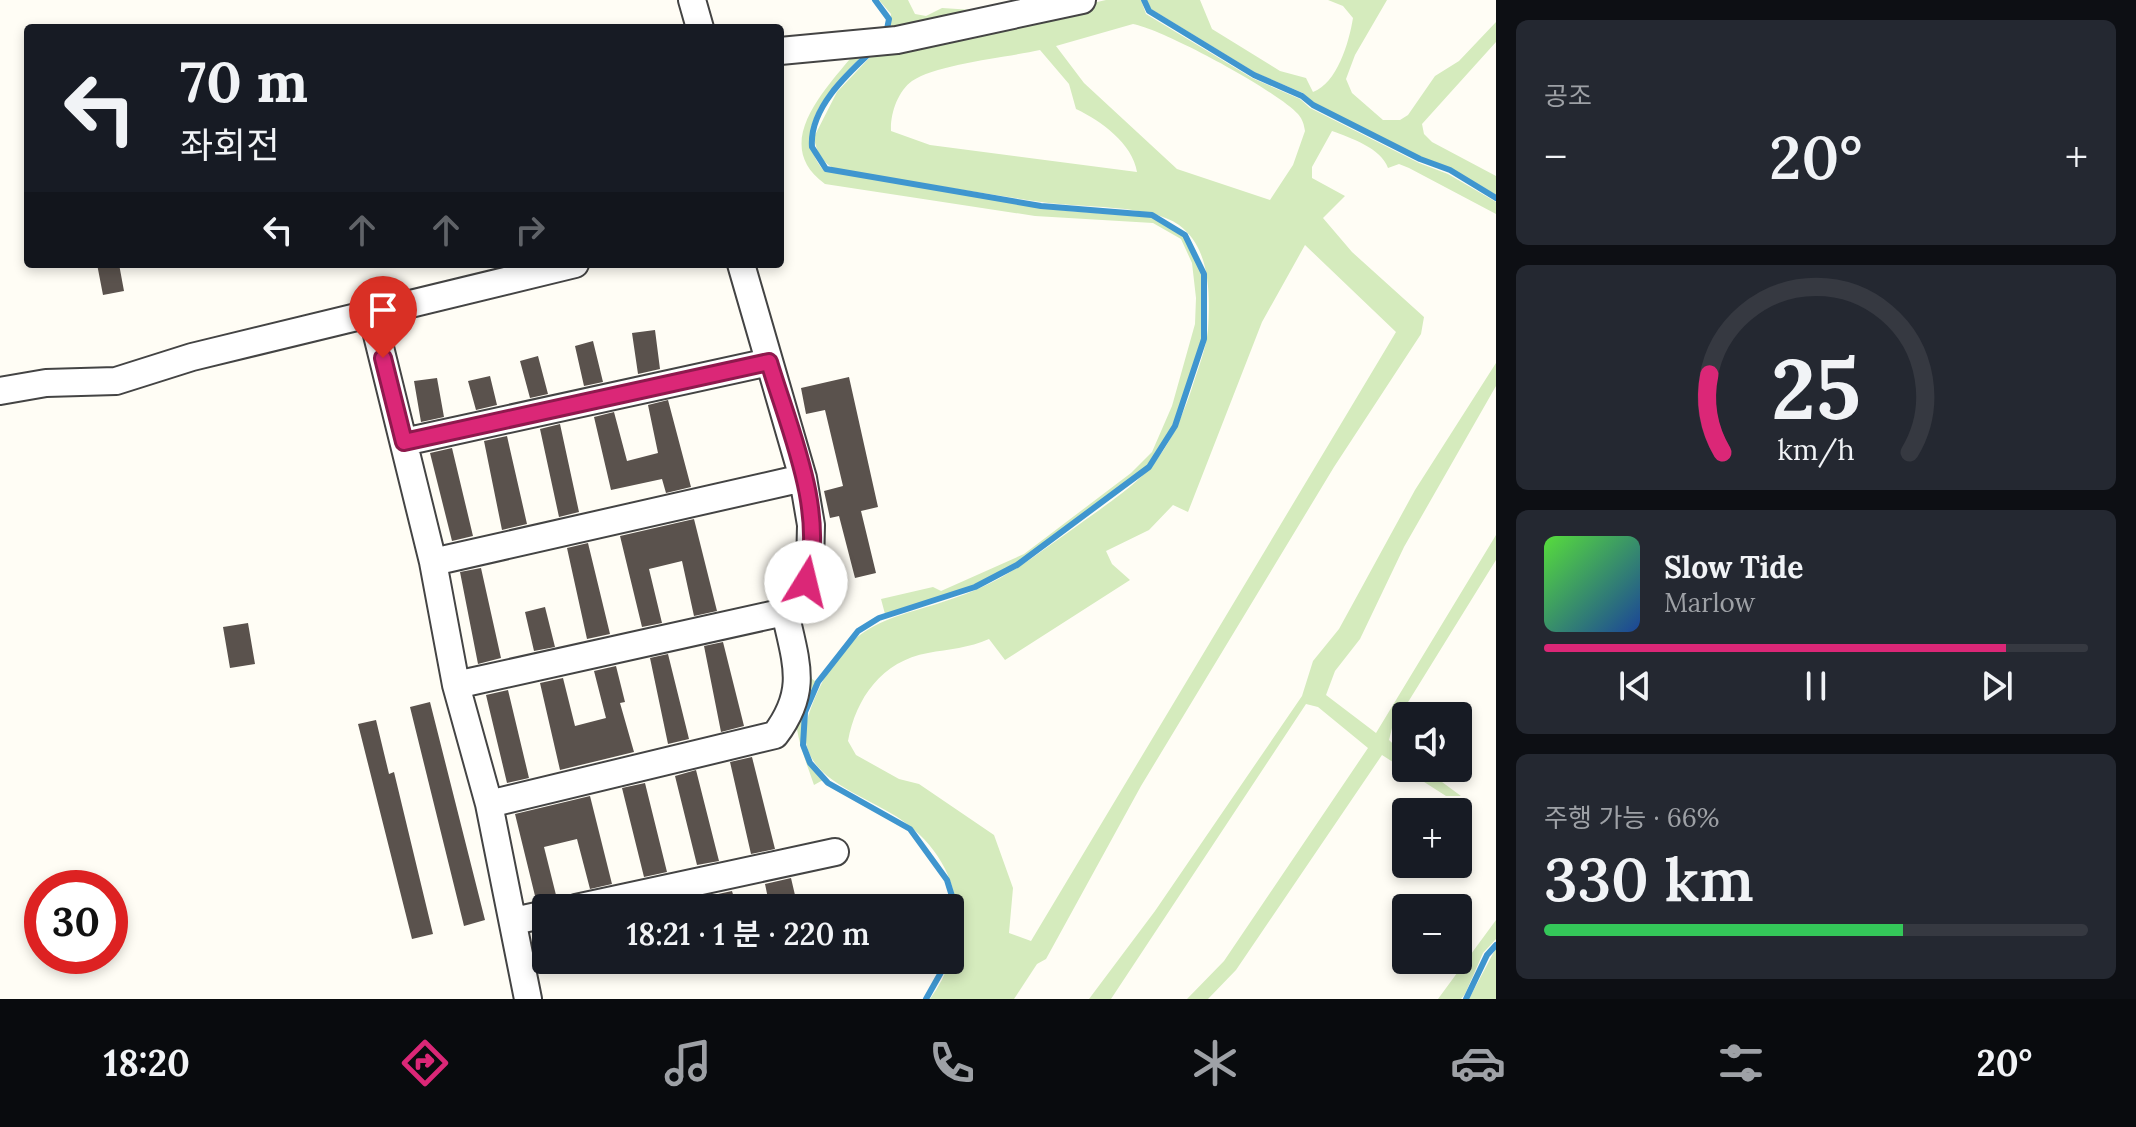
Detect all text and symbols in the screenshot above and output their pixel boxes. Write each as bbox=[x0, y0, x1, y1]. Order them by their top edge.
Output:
text: 70 m bbox=[180, 46, 308, 117]
icon: left bbox=[48, 56, 152, 160]
text: 공조 bbox=[1544, 79, 1592, 112]
text: 20° bbox=[1769, 119, 1863, 195]
text: 좌회전 bbox=[180, 122, 279, 168]
text: − bbox=[1544, 129, 1567, 185]
text: + bbox=[2065, 129, 2088, 185]
icon: left bbox=[256, 208, 300, 252]
icon: ahead bbox=[340, 208, 384, 252]
icon: ahead bbox=[424, 208, 468, 252]
icon: right bbox=[508, 208, 552, 252]
pin bbox=[349, 276, 417, 358]
icon: arrive bbox=[361, 288, 405, 332]
text: 25 bbox=[1771, 335, 1861, 442]
text: km/h bbox=[1777, 431, 1855, 468]
position arrow bbox=[764, 540, 848, 624]
text: Slow Tide bbox=[1664, 548, 1803, 586]
text: Marlow bbox=[1664, 586, 1755, 619]
icon: previous bbox=[1613, 664, 1657, 708]
icon: pause bbox=[1794, 664, 1838, 708]
icon: next bbox=[1975, 664, 2019, 708]
map controls bbox=[1392, 702, 1472, 974]
button: sound bbox=[1392, 702, 1472, 782]
button: + bbox=[1392, 798, 1472, 878]
text: 주행 가능 · 66% bbox=[1544, 801, 1719, 834]
text: 330 km bbox=[1544, 841, 1754, 917]
speed limit sign: 30 bbox=[24, 870, 128, 974]
button: − bbox=[1392, 894, 1472, 974]
text: 18:21 · 1 분 · 220 m bbox=[626, 915, 870, 953]
icon: directions bbox=[397, 1035, 453, 1091]
icon: music bbox=[660, 1035, 716, 1091]
icon: phone bbox=[924, 1035, 980, 1091]
icon: climate bbox=[1187, 1035, 1243, 1091]
icon: car bbox=[1450, 1035, 1506, 1091]
icon: filters bbox=[1713, 1035, 1769, 1091]
text: 18:20 bbox=[104, 1040, 190, 1086]
text: 20° bbox=[1976, 1040, 2032, 1086]

